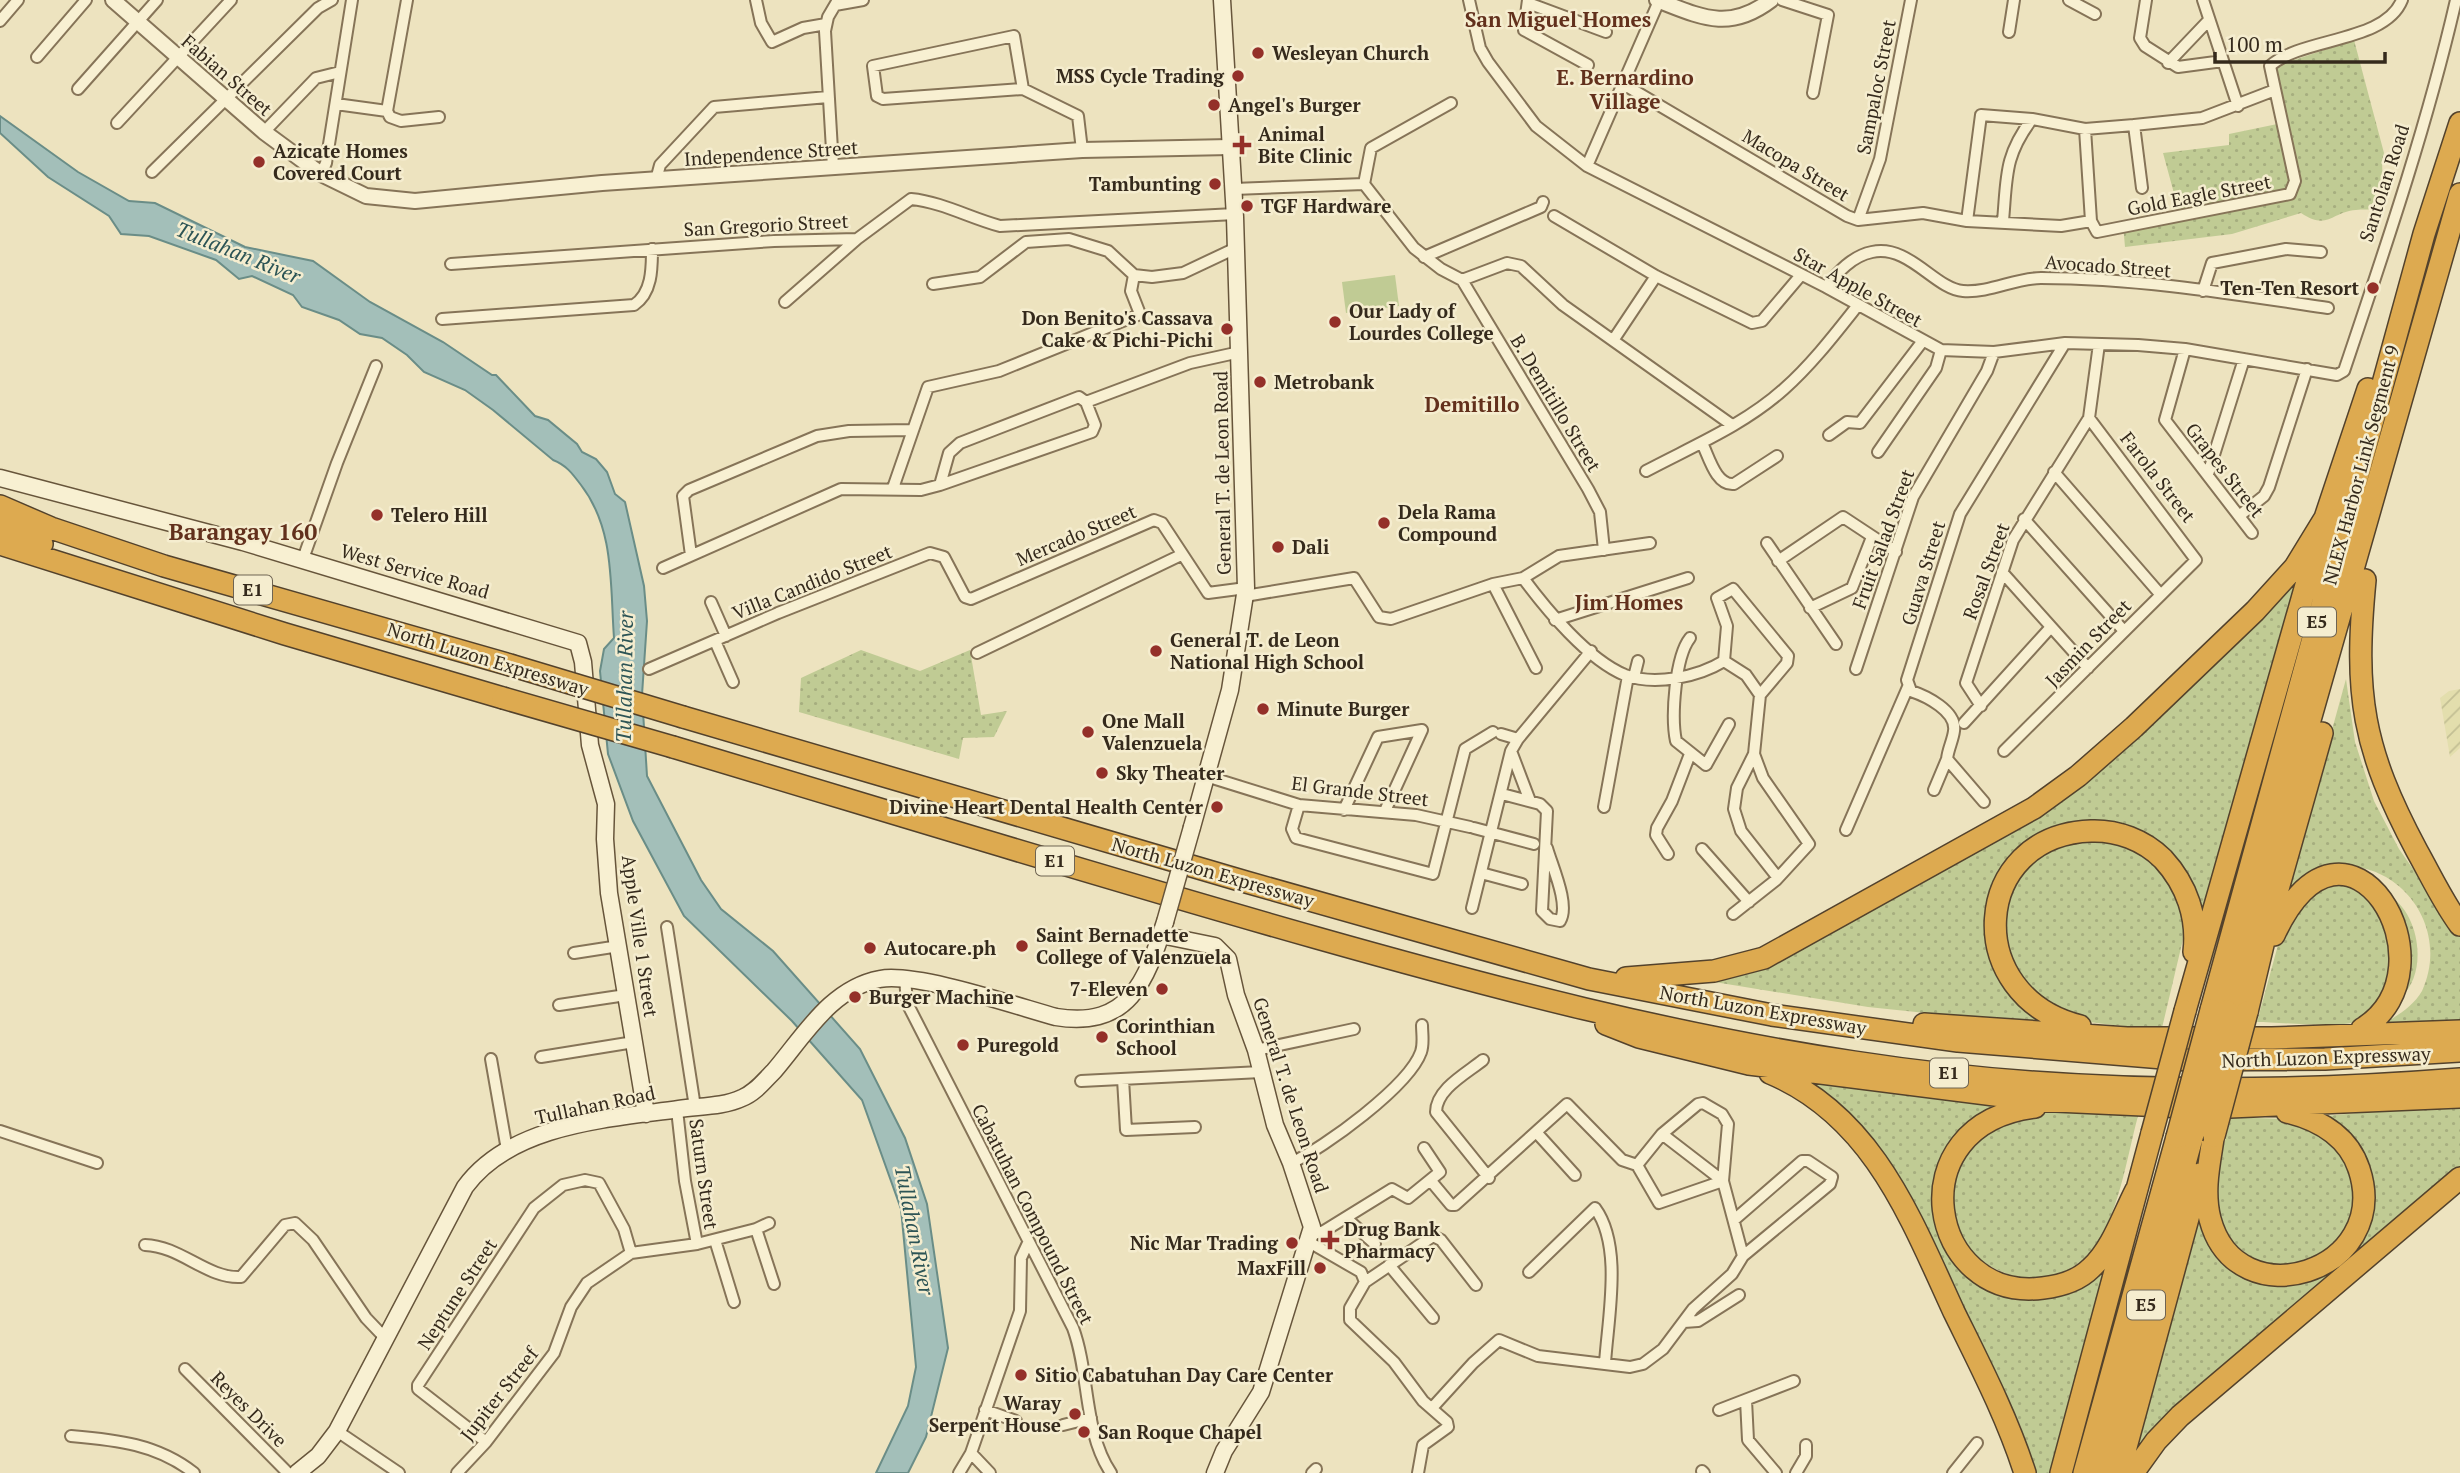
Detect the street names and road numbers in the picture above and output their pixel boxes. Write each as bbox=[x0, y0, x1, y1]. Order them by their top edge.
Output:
street label: Sampaloc Street bbox=[1850, 17, 1901, 156]
street label: Fabian Street bbox=[177, 28, 278, 121]
street label: Santolan Road bbox=[2353, 120, 2414, 245]
street label: Macopa Street bbox=[1738, 123, 1854, 206]
street label: Independence Street bbox=[683, 134, 859, 171]
street label: Gold Eagle Street bbox=[2125, 168, 2273, 221]
street label: San Gregorio Street bbox=[683, 208, 849, 241]
street label: Star Apple Street bbox=[1789, 241, 1927, 332]
street label: Avocado Street bbox=[2044, 249, 2172, 282]
street label: B. Demitillo Street bbox=[1506, 329, 1607, 476]
street label: NLEX Harbor Link Segment 9 bbox=[2316, 342, 2405, 587]
street label: General T. de Leon Road bbox=[1207, 370, 1236, 575]
street label: Grapes Street bbox=[2181, 417, 2270, 522]
street label: Farola Street bbox=[2115, 426, 2202, 527]
street label: Fruit Salad Street bbox=[1846, 466, 1919, 612]
street label: Mercado Street bbox=[1012, 498, 1140, 571]
street label: Guava Street bbox=[1895, 517, 1950, 628]
street label: Rosal Street bbox=[1956, 519, 2015, 623]
street label: West Service Road bbox=[338, 537, 493, 604]
street label: Villa Candido Street bbox=[728, 538, 895, 625]
road number: E1 bbox=[234, 576, 272, 604]
street label: Jasmin Street bbox=[2039, 593, 2136, 692]
road number: E5 bbox=[2298, 608, 2336, 636]
street label: North Luzon Expressway bbox=[384, 616, 592, 701]
street label: El Grande Street bbox=[1290, 770, 1430, 811]
street label: North Luzon Expressway bbox=[1109, 831, 1318, 912]
road number: E1 bbox=[1036, 846, 1074, 876]
street label: Apple Ville 1 Street bbox=[617, 853, 664, 1019]
street label: North Luzon Expressway bbox=[1658, 979, 1869, 1040]
street label: General T. de Leon Road bbox=[1248, 994, 1335, 1196]
street label: North Luzon Expressway bbox=[2221, 1040, 2431, 1073]
road number: E1 bbox=[1930, 1058, 1968, 1088]
street label: Tullahan Road bbox=[533, 1079, 658, 1129]
street label: Cabatuhan Compound Street bbox=[967, 1099, 1100, 1328]
street label: Saturn Street bbox=[684, 1117, 725, 1231]
street label: Neptune Street bbox=[411, 1233, 502, 1354]
road number: E5 bbox=[2127, 1290, 2165, 1320]
street label: Jupiter Streef bbox=[454, 1340, 544, 1446]
street label: Reyes Drive bbox=[206, 1365, 293, 1452]

